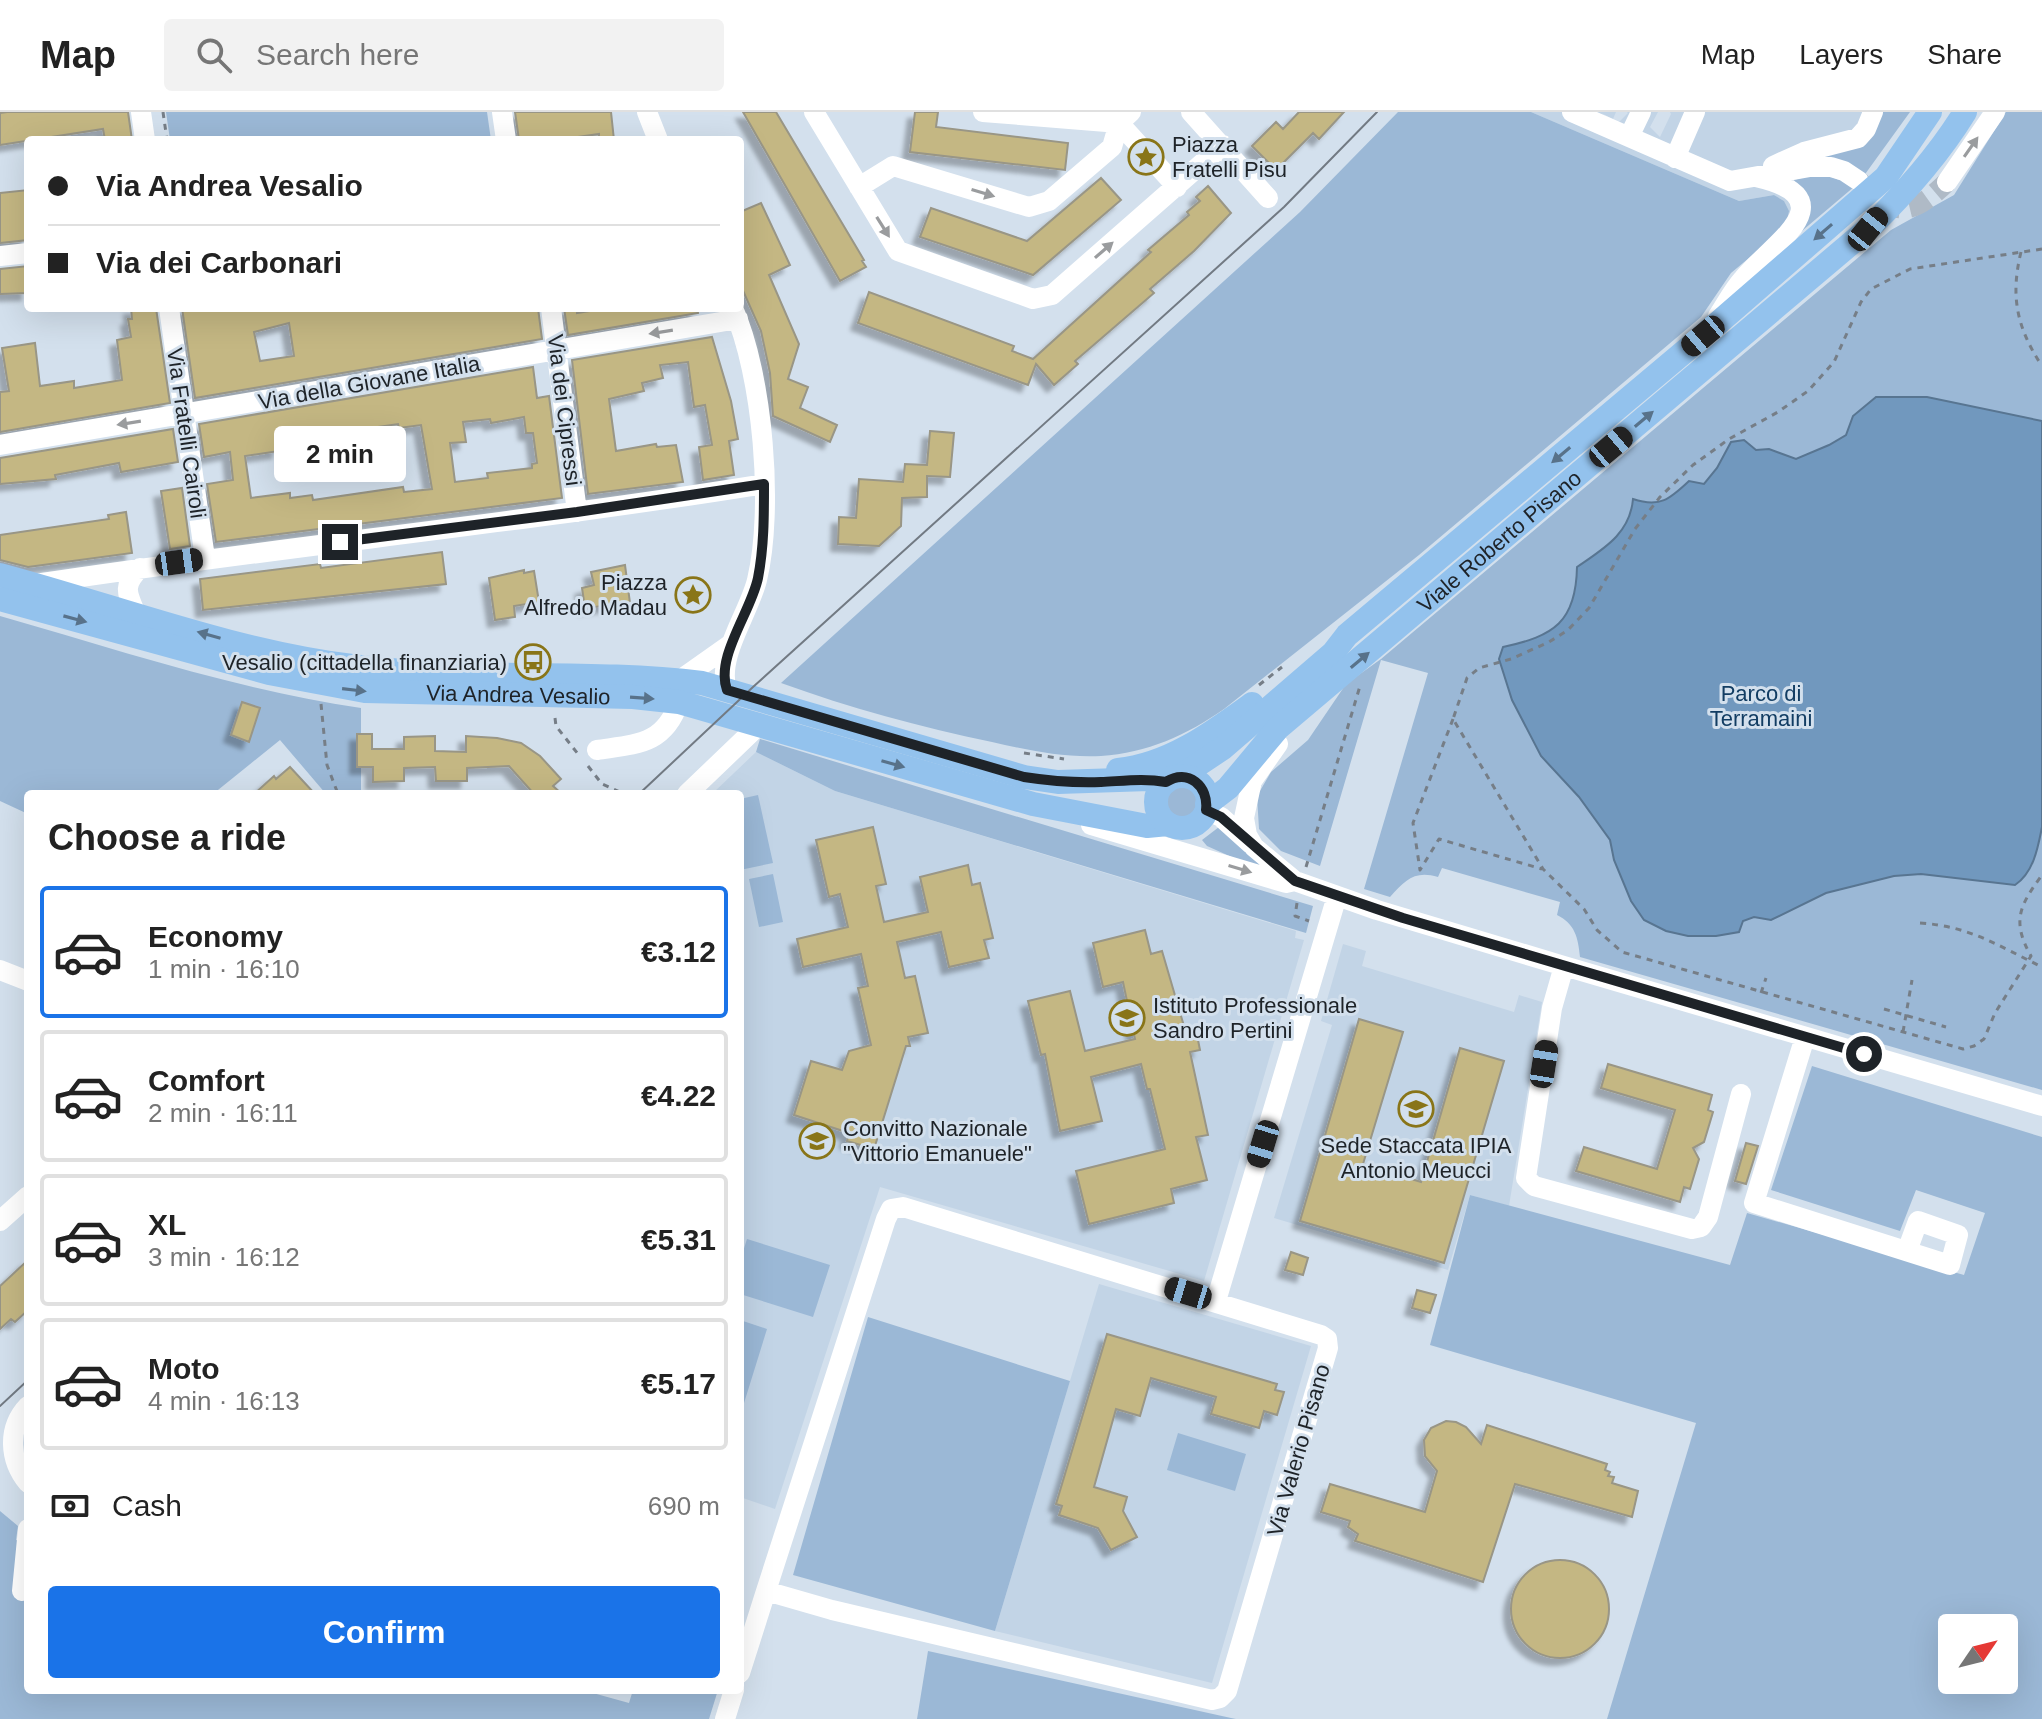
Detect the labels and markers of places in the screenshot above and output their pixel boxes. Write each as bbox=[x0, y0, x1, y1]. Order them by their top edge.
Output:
place label: Piazza Fratelli Pisu bbox=[1172, 132, 1287, 182]
place icon: Piazza Fratelli Pisu bbox=[1127, 138, 1165, 176]
place label: Piazza Alfredo Madau bbox=[524, 570, 668, 620]
place icon: Piazza Alfredo Madau bbox=[674, 576, 712, 614]
bus stop icon: Vesalio (cittadella finanziaria) bbox=[514, 643, 552, 681]
place label: Vesalio (cittadella finanziaria) bbox=[222, 650, 507, 675]
place label: Istituto Professionale Sandro Pertini bbox=[1153, 993, 1357, 1043]
school or university icon: Istituto Professionale Sandro Pertini bbox=[1108, 999, 1146, 1037]
school or university icon: Sede Staccata IPIA Antonio Meucci bbox=[1397, 1090, 1435, 1128]
place label: Convitto Nazionale "Vittorio Emanuele" bbox=[843, 1116, 1032, 1166]
school or university icon: Convitto Nazionale "Vittorio Emanuele" bbox=[798, 1122, 836, 1160]
place label: Sede Staccata IPIA Antonio Meucci bbox=[1321, 1133, 1512, 1183]

